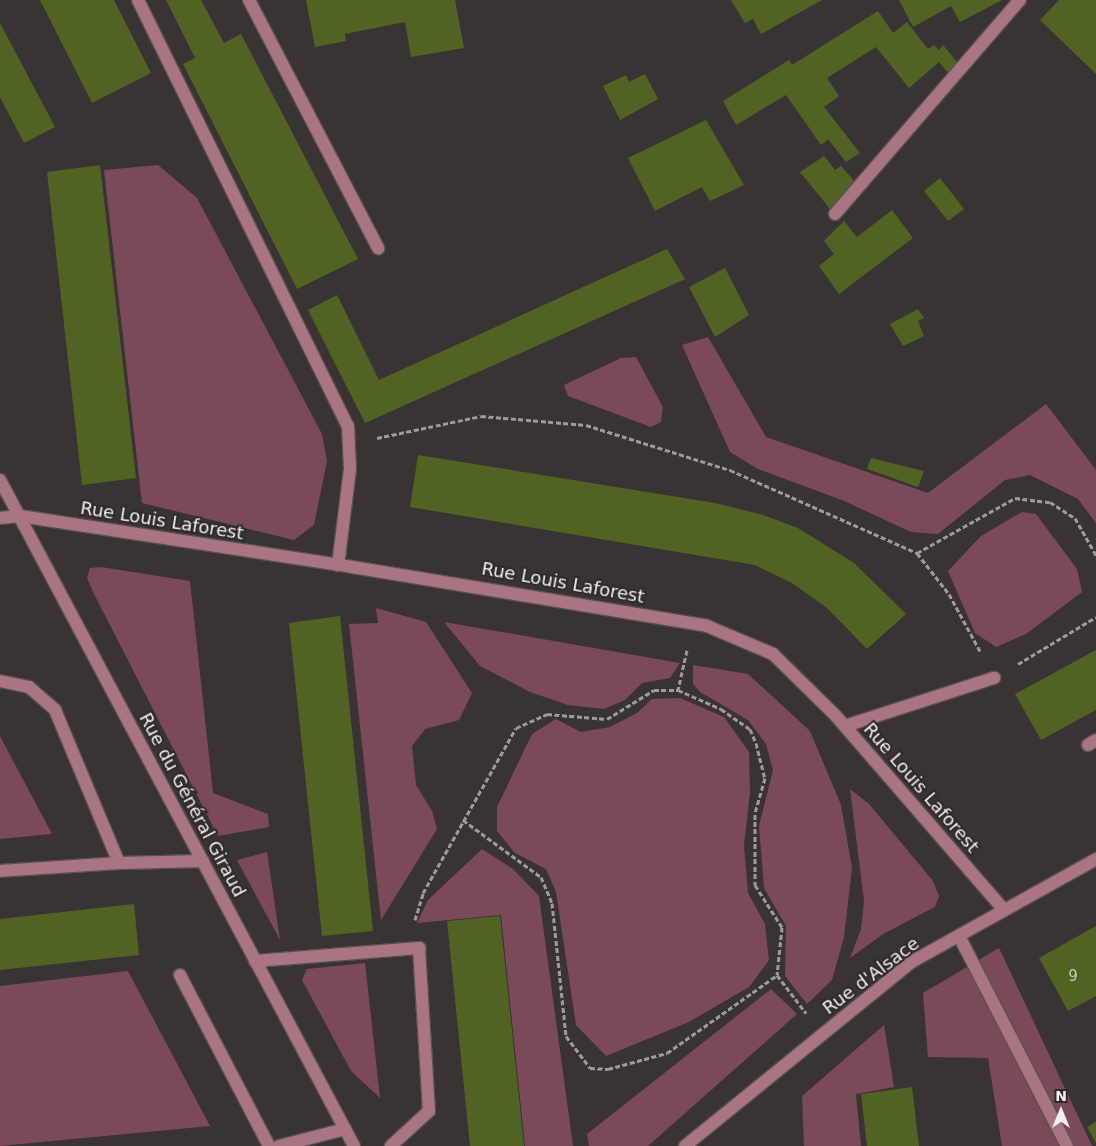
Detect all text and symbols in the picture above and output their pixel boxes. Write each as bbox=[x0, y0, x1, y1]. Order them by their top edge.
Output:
street label: Rue Louis Laforest bbox=[79, 497, 245, 545]
street label: Rue Louis Laforest bbox=[480, 558, 646, 608]
street label: Rue du Général Giraud bbox=[134, 709, 250, 901]
street label: Rue Louis Laforest bbox=[859, 719, 983, 857]
street label: Rue d'Alsace bbox=[819, 933, 923, 1019]
house number: 9 bbox=[1068, 968, 1078, 986]
north arrow bbox=[1036, 1086, 1086, 1136]
text: N bbox=[1055, 1088, 1067, 1104]

